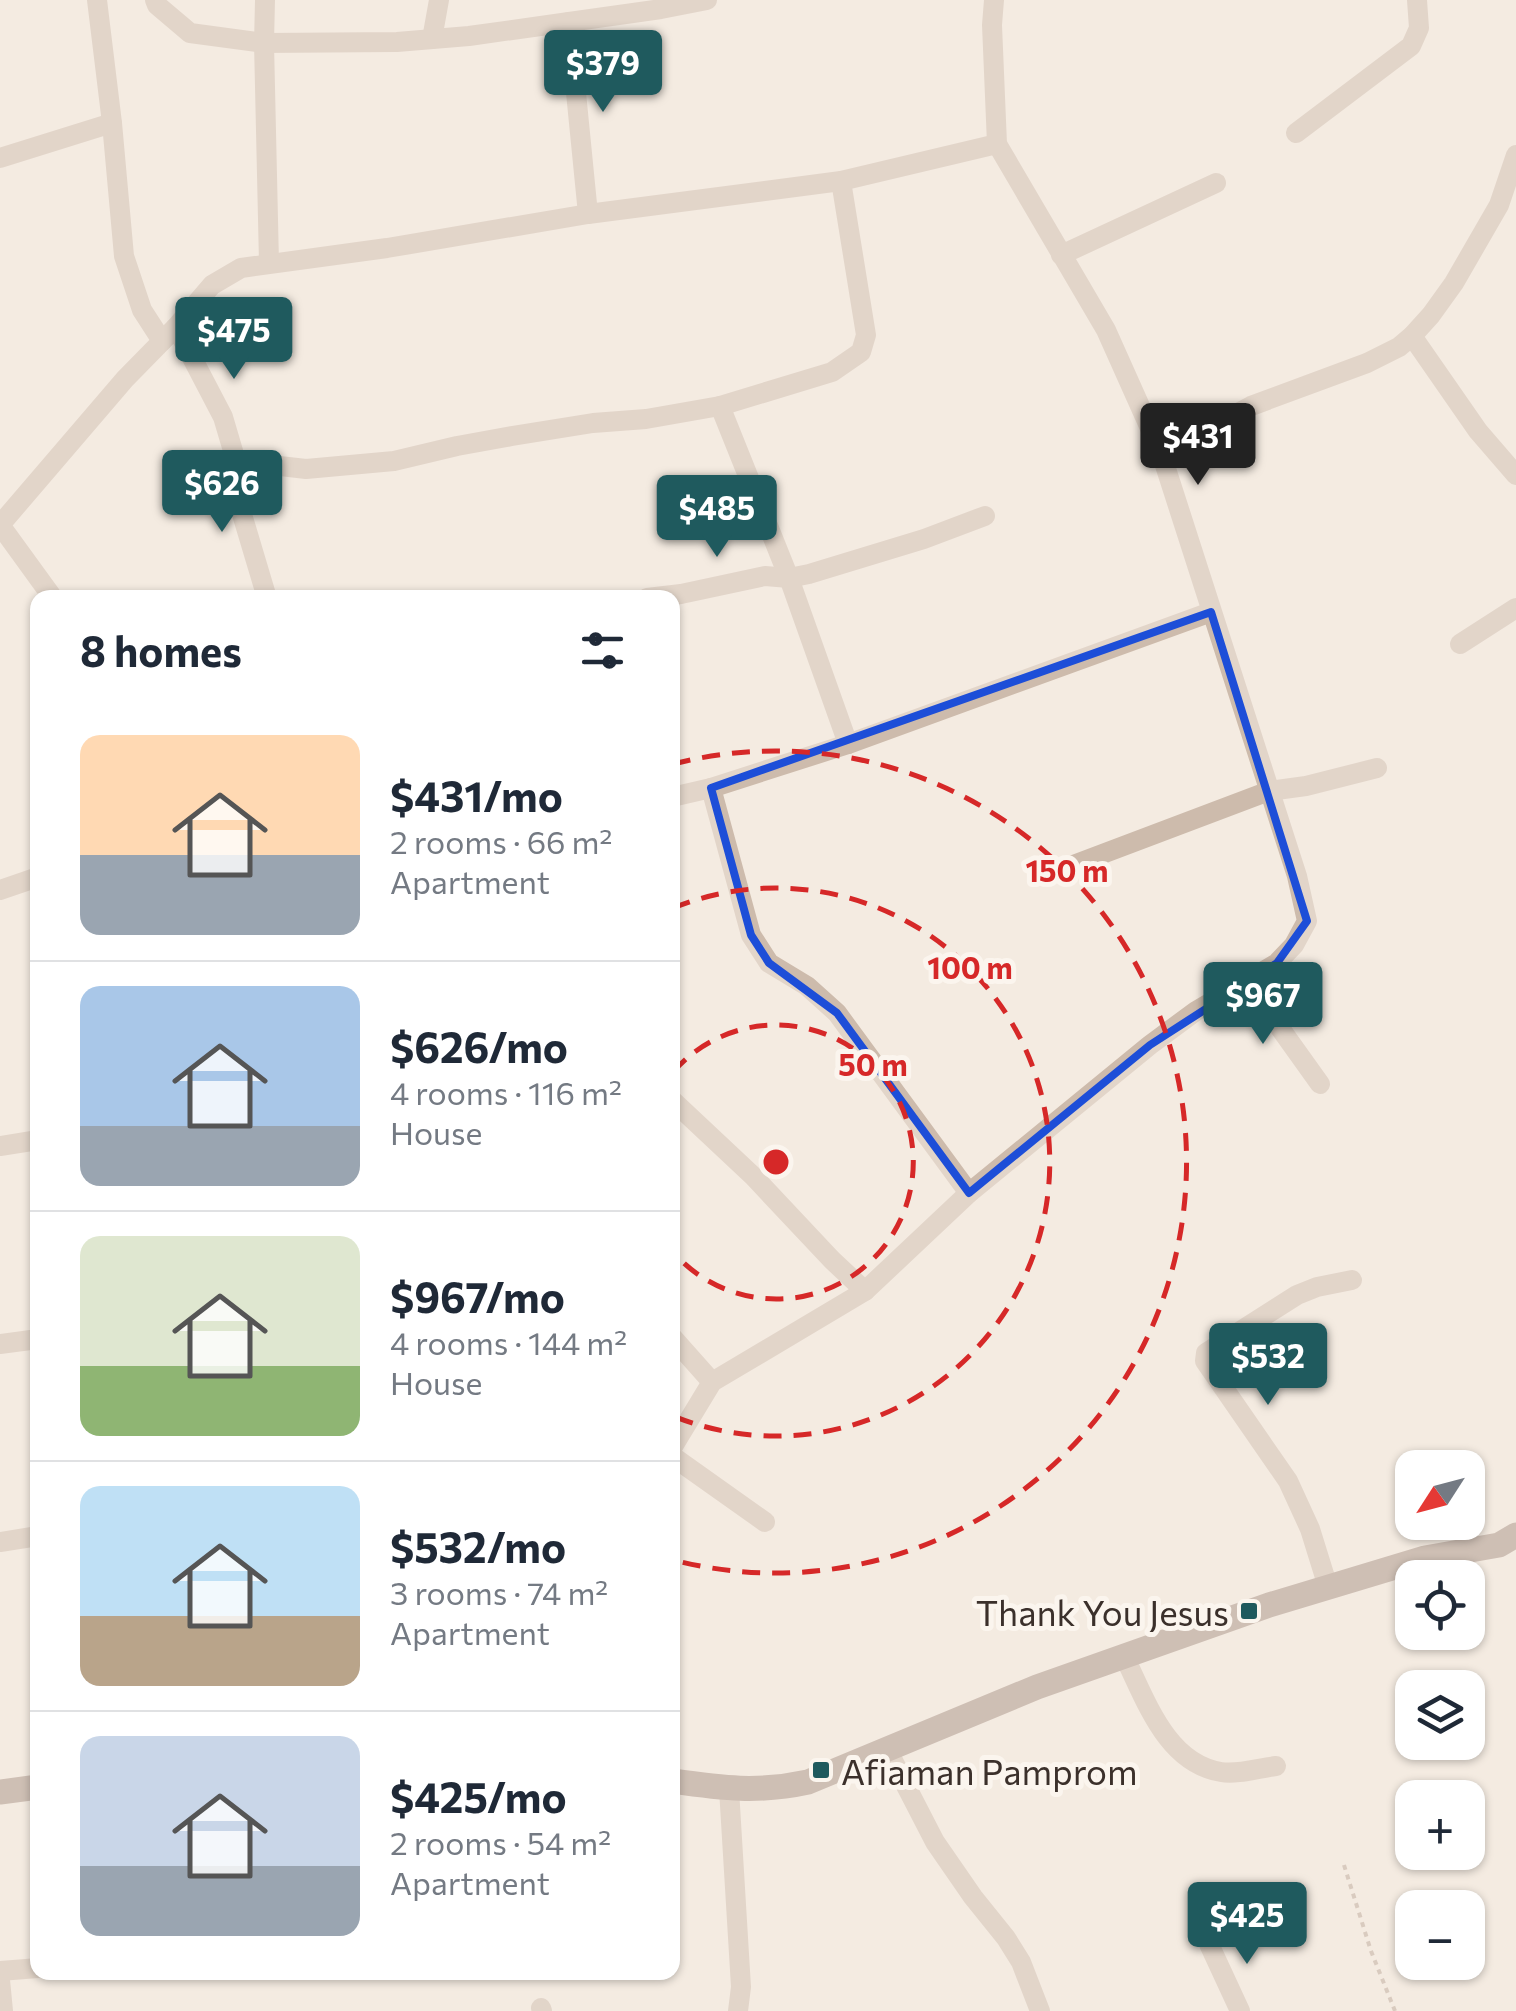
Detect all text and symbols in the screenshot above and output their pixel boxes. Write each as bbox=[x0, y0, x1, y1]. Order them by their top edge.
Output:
pin: $379 bbox=[544, 30, 662, 115]
text: $379 bbox=[566, 42, 640, 82]
pin: $475 bbox=[175, 297, 293, 382]
text: $475 bbox=[197, 309, 271, 349]
pin: $431 bbox=[1139, 403, 1257, 488]
text: $431 bbox=[1162, 415, 1234, 455]
pin: $626 bbox=[163, 450, 281, 535]
text: $626 bbox=[184, 462, 260, 502]
pin: $485 bbox=[658, 475, 776, 560]
text: $485 bbox=[679, 487, 755, 527]
icon: filters bbox=[575, 623, 630, 678]
text: 8 homes bbox=[80, 624, 242, 676]
text: $431/mo bbox=[390, 769, 563, 821]
icon: home bbox=[160, 775, 280, 895]
text: 2 rooms · 66 m² bbox=[390, 821, 612, 861]
text: 150 m bbox=[1026, 851, 1108, 888]
text: Apartment bbox=[390, 861, 550, 901]
text: 100 m bbox=[927, 948, 1013, 985]
pin: $967 bbox=[1204, 962, 1322, 1047]
text: $967 bbox=[1225, 974, 1301, 1014]
text: $626/mo bbox=[390, 1020, 568, 1072]
icon: home bbox=[160, 1026, 280, 1146]
text: 50 m bbox=[838, 1045, 908, 1082]
text: 4 rooms · 116 m² bbox=[390, 1072, 622, 1112]
text: House bbox=[390, 1112, 482, 1152]
centre of rings bbox=[758, 1144, 794, 1180]
text: $967/mo bbox=[390, 1270, 565, 1322]
icon: home bbox=[160, 1276, 280, 1396]
text: 4 rooms · 144 m² bbox=[390, 1322, 627, 1362]
pin: $532 bbox=[1209, 1323, 1327, 1408]
text: $532 bbox=[1231, 1335, 1305, 1375]
text: House bbox=[390, 1362, 482, 1402]
north arrow bbox=[1395, 1450, 1485, 1540]
map controls bbox=[1395, 1450, 1485, 1980]
text: $532/mo bbox=[390, 1520, 566, 1572]
icon: home bbox=[160, 1526, 280, 1646]
button: locate bbox=[1395, 1560, 1485, 1650]
text: 3 rooms · 74 m² bbox=[390, 1572, 608, 1612]
place label: Thank You Jesus bbox=[976, 1590, 1229, 1633]
marker: Thank You Jesus bbox=[1238, 1600, 1260, 1622]
text: Apartment bbox=[390, 1612, 550, 1652]
button: layers bbox=[1395, 1670, 1485, 1760]
place label: Afiaman Pamprom bbox=[841, 1749, 1138, 1792]
marker: Afiaman Pamprom bbox=[810, 1759, 832, 1781]
text: $425/mo bbox=[390, 1770, 567, 1822]
icon: home bbox=[160, 1776, 280, 1896]
button: + bbox=[1395, 1780, 1485, 1870]
text: 2 rooms · 54 m² bbox=[390, 1822, 611, 1862]
text: Apartment bbox=[390, 1862, 550, 1902]
pin: $425 bbox=[1188, 1882, 1306, 1967]
button: − bbox=[1395, 1890, 1485, 1980]
text: $425 bbox=[1210, 1894, 1284, 1934]

